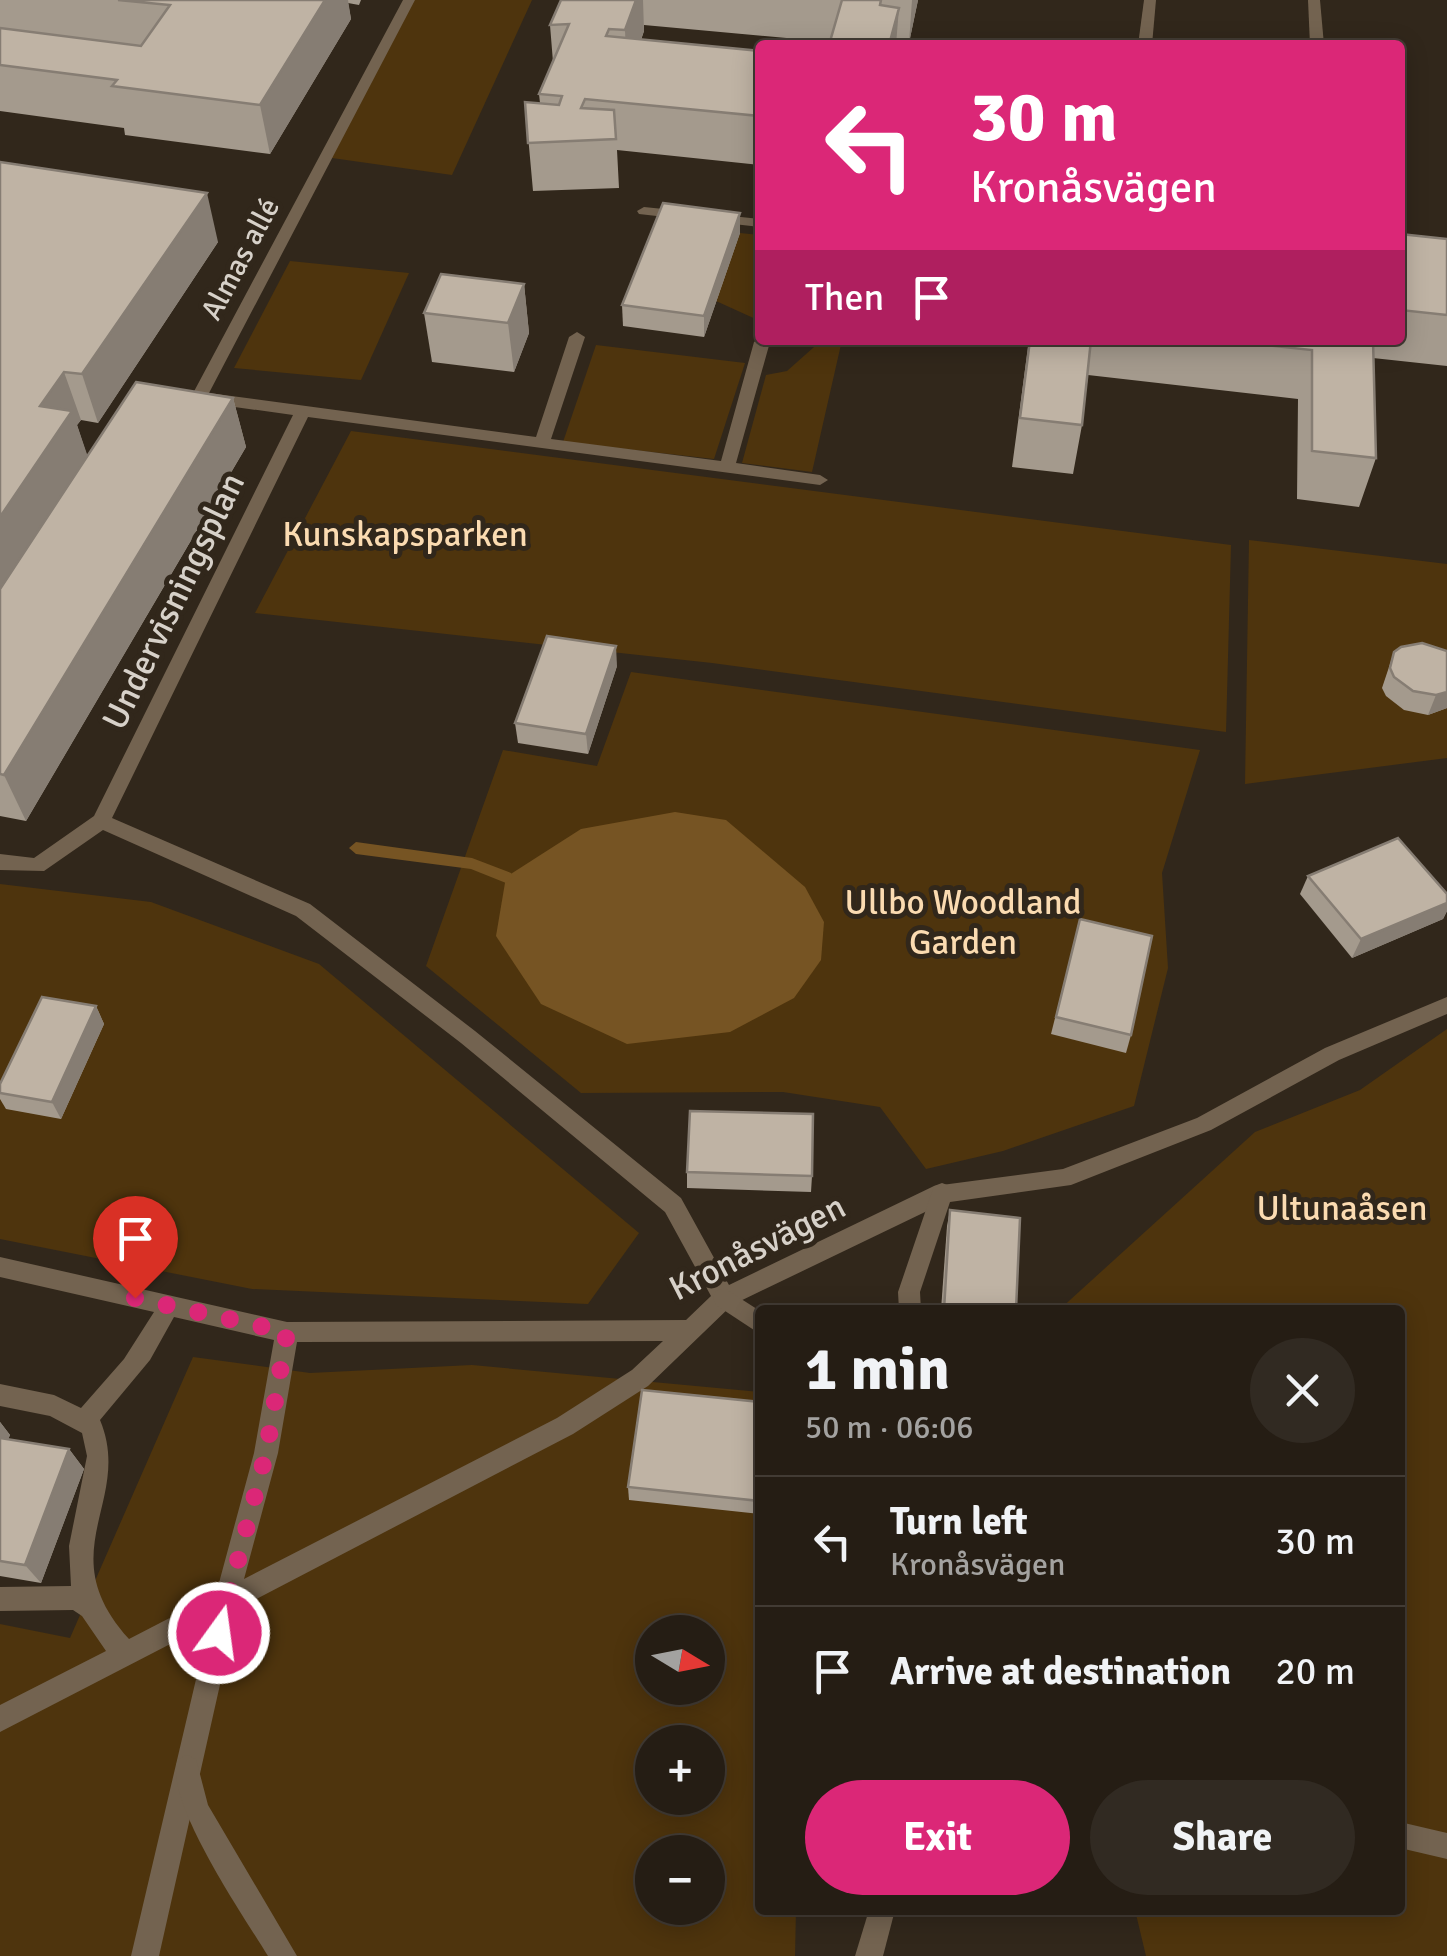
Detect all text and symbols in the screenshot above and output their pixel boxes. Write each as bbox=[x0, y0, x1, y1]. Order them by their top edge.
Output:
text: 30 m bbox=[970, 74, 1118, 160]
icon: left bbox=[805, 80, 935, 210]
text: Kronåsvägen bbox=[970, 160, 1217, 215]
street label: Almas allé bbox=[193, 192, 288, 327]
icon: arrive bbox=[904, 270, 959, 325]
text: Then bbox=[805, 274, 884, 321]
street label: Undervisningsplan bbox=[93, 466, 254, 736]
park label: Kunskapsparken bbox=[282, 513, 528, 556]
park label: Ullbo Woodland Garden bbox=[845, 881, 1082, 964]
street label: Kronåsvägen bbox=[662, 1185, 853, 1310]
park label: Ultunaåsen bbox=[1256, 1187, 1428, 1230]
pin bbox=[93, 1196, 178, 1299]
icon: arrive bbox=[108, 1211, 163, 1266]
text: 1 min bbox=[805, 1333, 950, 1407]
button: close bbox=[1250, 1338, 1355, 1443]
text: 50 m · 06:06 bbox=[805, 1408, 974, 1447]
text: Turn left bbox=[890, 1498, 1028, 1545]
icon: left bbox=[805, 1514, 860, 1569]
text: 30 m bbox=[1275, 1518, 1355, 1565]
text: Kronåsvägen bbox=[890, 1545, 1066, 1584]
position arrow bbox=[167, 1581, 271, 1685]
north arrow bbox=[635, 1615, 725, 1705]
map controls bbox=[635, 1615, 725, 1925]
icon: arrive bbox=[805, 1644, 860, 1699]
text: Arrive at destination bbox=[890, 1648, 1231, 1695]
text: 20 m bbox=[1275, 1648, 1355, 1695]
button: + bbox=[635, 1725, 725, 1815]
button: Exit bbox=[805, 1780, 1070, 1895]
button: Share bbox=[1090, 1780, 1355, 1895]
button: − bbox=[635, 1835, 725, 1925]

